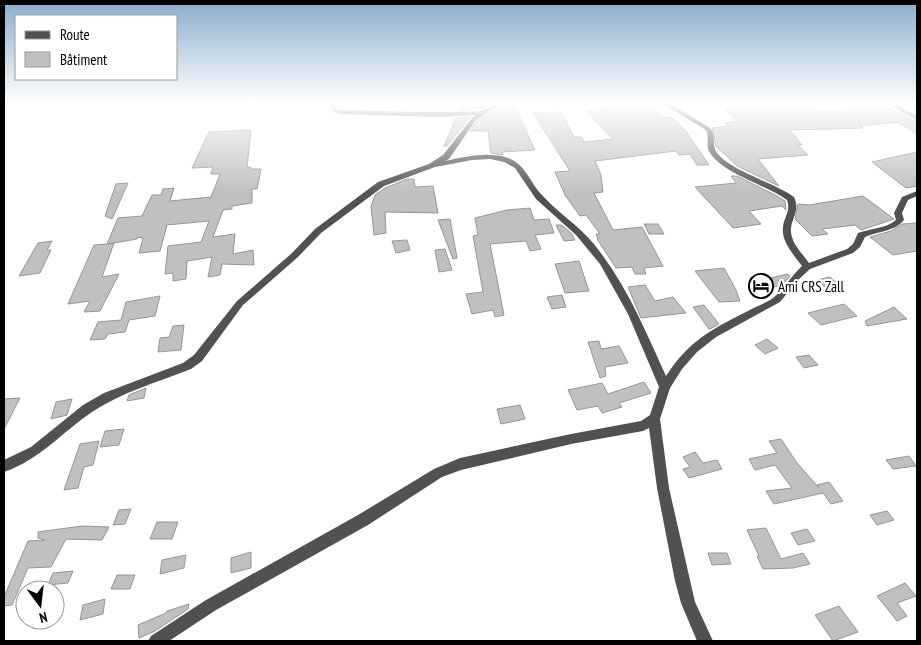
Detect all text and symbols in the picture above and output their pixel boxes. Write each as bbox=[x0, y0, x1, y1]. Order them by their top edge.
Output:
legend bbox=[15, 15, 178, 80]
text: Route bbox=[60, 25, 90, 44]
text: Bâtiment bbox=[60, 50, 107, 69]
hotel icon: Ami CRS Zall bbox=[748, 273, 774, 299]
place label: Ami CRS Zall bbox=[778, 277, 845, 296]
north arrow bbox=[15, 580, 65, 630]
text: N bbox=[37, 608, 49, 627]

